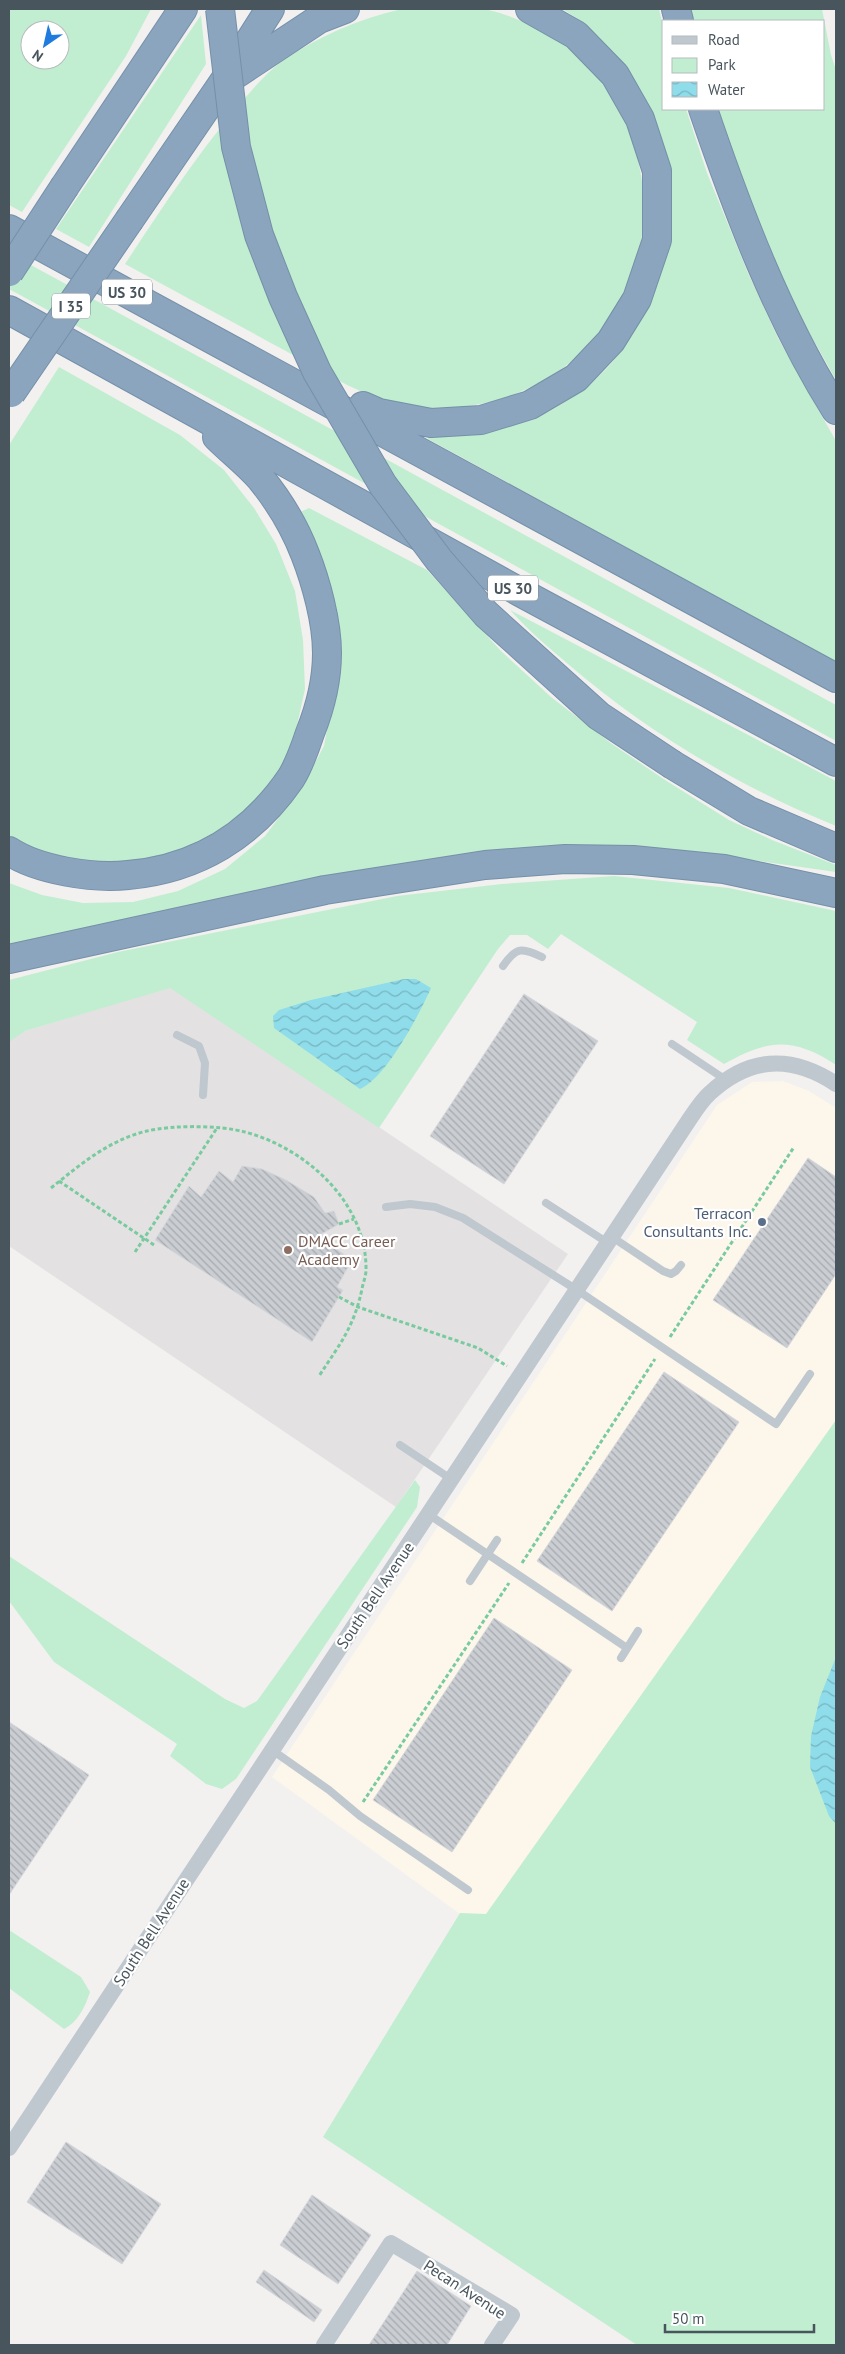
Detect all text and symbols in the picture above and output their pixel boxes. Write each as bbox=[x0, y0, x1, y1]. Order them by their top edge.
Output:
north arrow bbox=[20, 20, 70, 70]
legend bbox=[662, 20, 825, 110]
text: Road bbox=[708, 30, 740, 49]
text: N bbox=[29, 46, 47, 66]
text: Park bbox=[708, 55, 736, 74]
text: Water bbox=[708, 80, 745, 99]
road number: US 30 bbox=[102, 280, 152, 304]
road number: I 35 bbox=[52, 294, 90, 318]
road number: US 30 bbox=[488, 576, 538, 600]
place label: Terracon Consultants Inc. bbox=[643, 1203, 752, 1241]
marker: Terracon Consultants Inc. bbox=[756, 1216, 768, 1228]
place label: DMACC Career Academy bbox=[298, 1231, 396, 1269]
marker: DMACC Career Academy bbox=[282, 1244, 294, 1256]
street label: South Bell Avenue bbox=[332, 1538, 418, 1652]
street label: South Bell Avenue bbox=[109, 1874, 193, 1990]
street label: Pecan Avenue bbox=[420, 2255, 510, 2323]
scale bar bbox=[665, 2302, 814, 2334]
text: 50 m bbox=[672, 2309, 705, 2328]

